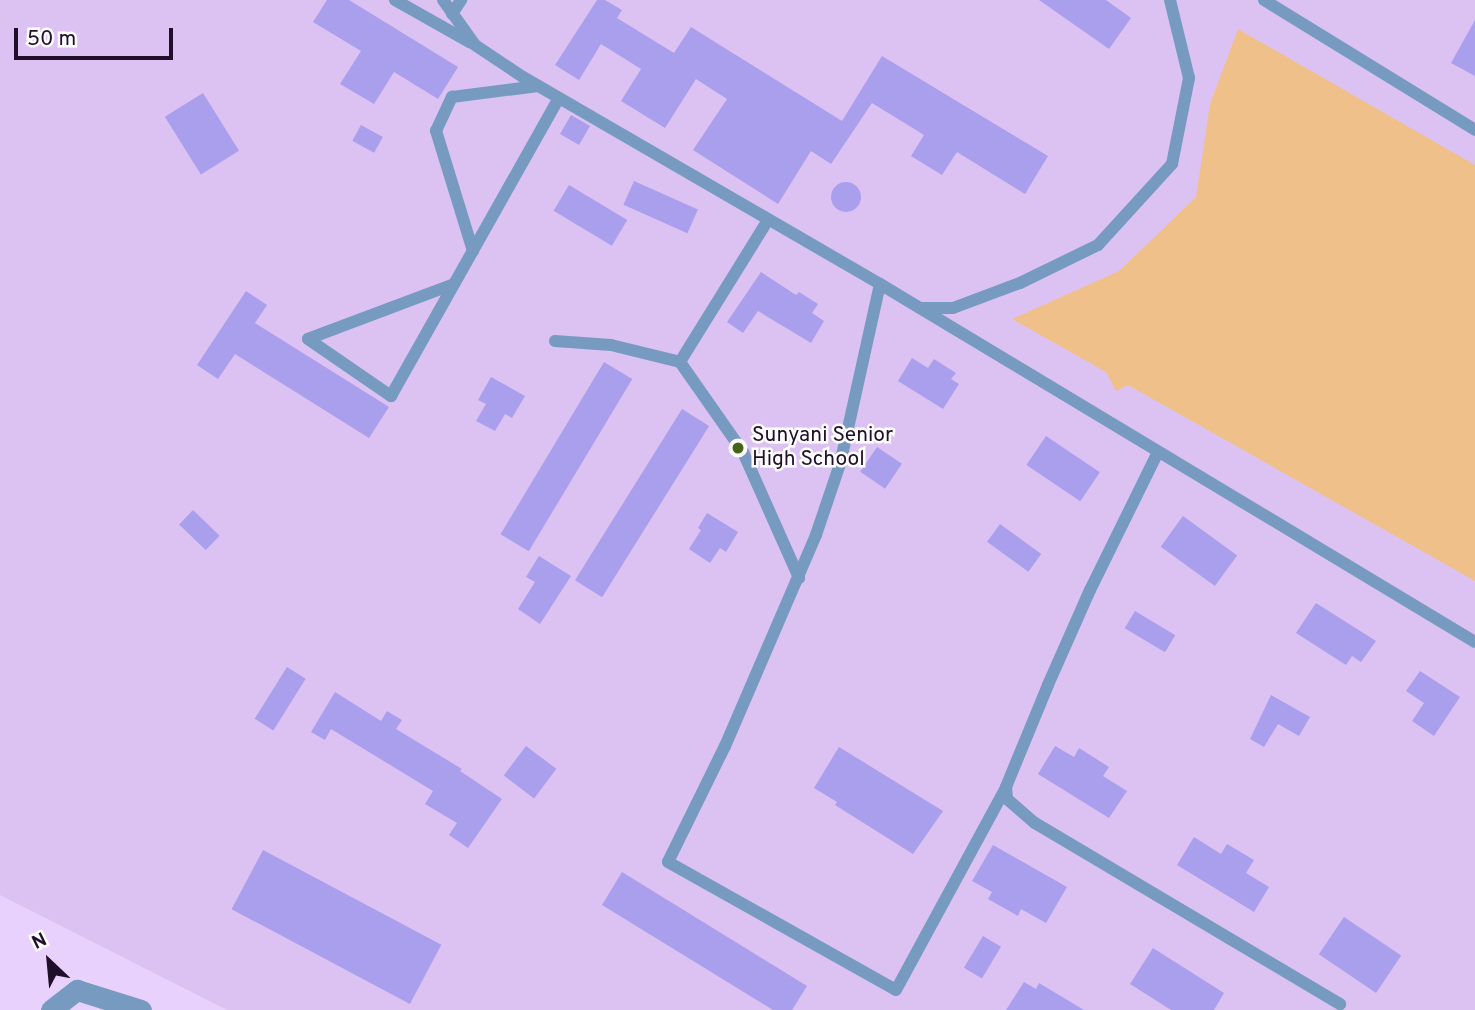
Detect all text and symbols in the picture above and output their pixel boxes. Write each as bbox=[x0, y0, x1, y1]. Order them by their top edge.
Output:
scale bar bbox=[18, 14, 177, 58]
text: 50 m bbox=[27, 26, 76, 53]
place label: Sunyani Senior High School bbox=[752, 423, 893, 473]
marker: Sunyani Senior High School bbox=[730, 440, 746, 456]
north arrow bbox=[14, 926, 84, 996]
text: N bbox=[28, 928, 51, 956]

